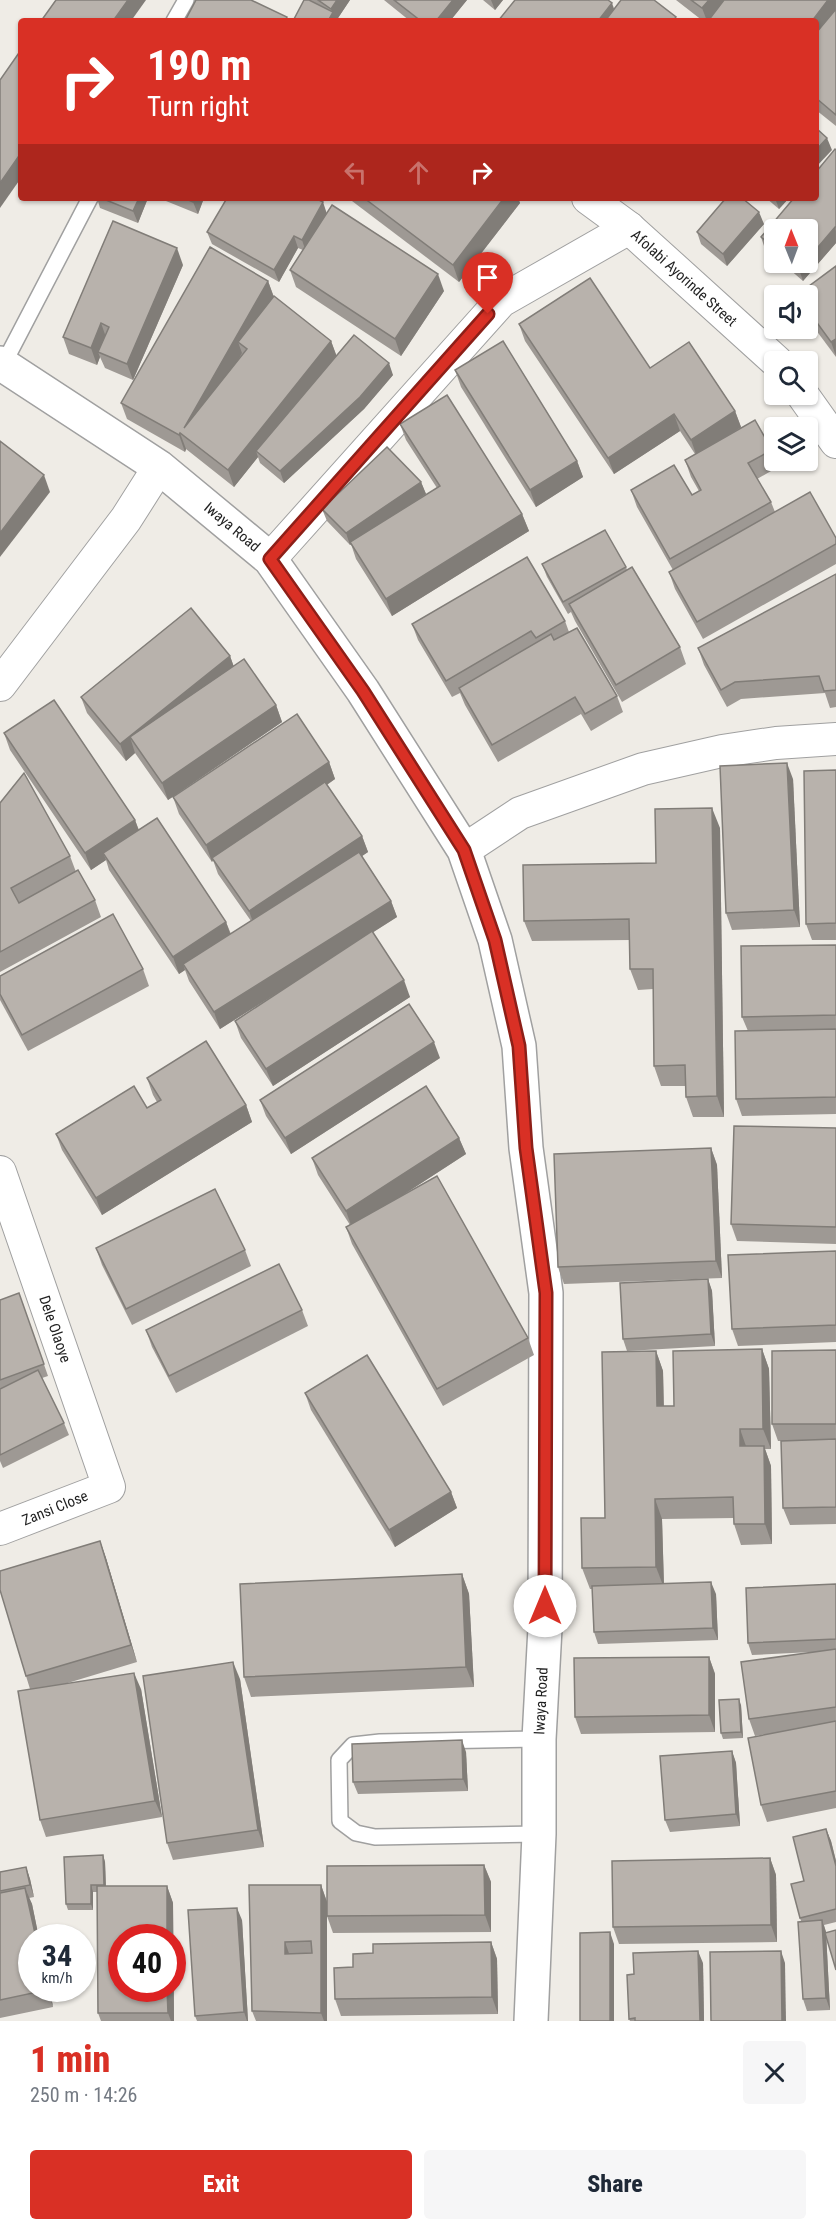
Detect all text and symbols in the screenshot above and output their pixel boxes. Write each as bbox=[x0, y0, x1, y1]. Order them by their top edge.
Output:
text: 190 m bbox=[147, 41, 252, 90]
icon: right bbox=[48, 42, 126, 120]
text: Turn right bbox=[147, 91, 249, 123]
icon: left bbox=[339, 156, 372, 189]
icon: ahead bbox=[402, 156, 435, 189]
icon: right bbox=[465, 156, 498, 189]
north arrow bbox=[764, 219, 818, 273]
map controls bbox=[764, 219, 818, 471]
street label: Afolabi Ayorinde Street bbox=[627, 226, 741, 330]
pin bbox=[462, 252, 513, 314]
icon: arrive bbox=[471, 261, 504, 294]
button: sound bbox=[764, 285, 818, 339]
button: search bbox=[764, 351, 818, 405]
button: layers bbox=[764, 417, 818, 471]
street label: Iwaya Road bbox=[200, 498, 264, 556]
street label: Dele Olaoye bbox=[35, 1293, 75, 1365]
street label: Zansi Close bbox=[19, 1487, 91, 1529]
position arrow bbox=[513, 1574, 577, 1638]
street label: Iwaya Road bbox=[530, 1667, 552, 1735]
speed limit sign: 40 bbox=[108, 1924, 186, 2002]
text: 34 bbox=[42, 1938, 72, 1973]
text: km/h bbox=[42, 1969, 72, 1987]
text: 1 min bbox=[30, 2039, 110, 2081]
button: close bbox=[743, 2041, 806, 2104]
text: 250 m · 14:26 bbox=[30, 2083, 137, 2107]
button: Exit bbox=[30, 2150, 412, 2219]
button: Share bbox=[424, 2150, 806, 2219]

